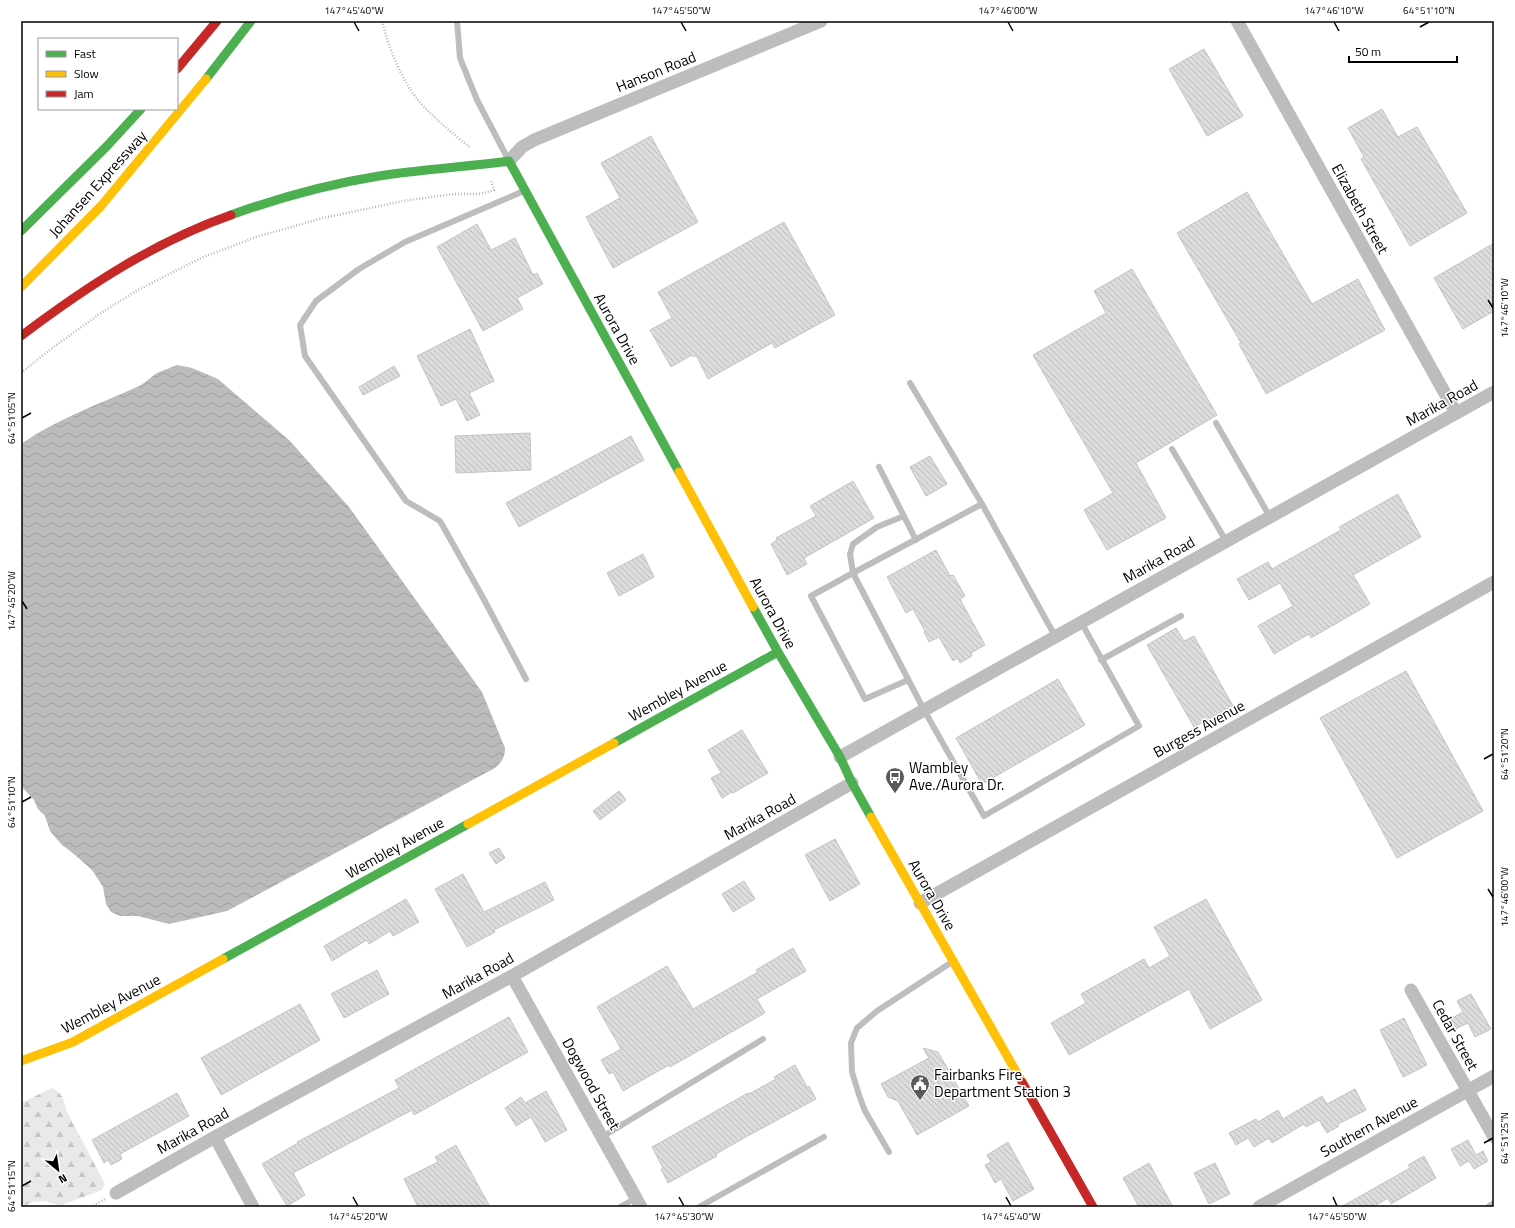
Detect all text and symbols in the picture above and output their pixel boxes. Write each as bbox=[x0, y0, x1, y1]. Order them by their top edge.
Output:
text: 147°45'40"W bbox=[324, 3, 384, 18]
text: 147°45'50"W bbox=[651, 3, 711, 18]
text: 147°46'00"W bbox=[978, 3, 1038, 18]
text: 147°46'10"W bbox=[1304, 3, 1364, 18]
text: 64°51'10"N bbox=[1403, 3, 1455, 18]
legend bbox=[38, 38, 178, 110]
scale bar bbox=[1349, 38, 1457, 64]
text: 50 m bbox=[1355, 42, 1381, 61]
text: Fast bbox=[74, 44, 97, 63]
street label: Hanson Road bbox=[612, 45, 699, 98]
text: Slow bbox=[74, 64, 99, 83]
text: Jam bbox=[74, 84, 94, 103]
street label: Johansen Expressway bbox=[43, 125, 152, 242]
street label: Elizabeth Street bbox=[1326, 159, 1395, 259]
text: 147°46'10"W bbox=[1497, 278, 1512, 338]
street label: Aurora Drive bbox=[588, 289, 647, 369]
street label: Marika Road bbox=[1402, 373, 1482, 432]
text: 64°51'05"N bbox=[4, 392, 19, 444]
street label: Marika Road bbox=[1119, 530, 1199, 589]
text: 147°45'20"W bbox=[4, 571, 19, 631]
street label: Aurora Drive bbox=[744, 573, 803, 653]
street label: Wembley Avenue bbox=[624, 654, 731, 727]
street label: Burgess Avenue bbox=[1149, 694, 1249, 763]
text: 64°51'20"N bbox=[1497, 728, 1512, 780]
place label: Wambley Ave./Aurora Dr. bbox=[909, 756, 1004, 796]
bus stop icon: Wambley Ave./Aurora Dr. bbox=[884, 766, 906, 794]
text: 64°51'10"N bbox=[4, 776, 19, 828]
street label: Marika Road bbox=[720, 787, 800, 846]
street label: Wembley Avenue bbox=[341, 811, 448, 884]
street label: Aurora Drive bbox=[903, 855, 962, 935]
text: 147°46'00"W bbox=[1497, 867, 1512, 927]
street label: Marika Road bbox=[438, 946, 518, 1005]
street label: Wembley Avenue bbox=[57, 968, 164, 1039]
street label: Cedar Street bbox=[1426, 995, 1485, 1075]
street label: Dogwood Street bbox=[557, 1033, 627, 1135]
place label: Fairbanks Fire Department Station 3 bbox=[934, 1063, 1071, 1103]
public building icon: Fairbanks Fire Department Station 3 bbox=[909, 1073, 931, 1101]
street label: Southern Avenue bbox=[1316, 1090, 1422, 1163]
street label: Marika Road bbox=[153, 1101, 233, 1160]
text: 64°51'25"N bbox=[1497, 1112, 1512, 1164]
north arrow bbox=[38, 1150, 78, 1190]
text: 64°51'15"N bbox=[4, 1160, 19, 1212]
text: N bbox=[56, 1170, 70, 1188]
text: 147°45'20"W bbox=[328, 1209, 388, 1224]
text: 147°45'30"W bbox=[654, 1209, 714, 1224]
text: 147°45'40"W bbox=[981, 1209, 1041, 1224]
text: 147°45'50"W bbox=[1307, 1209, 1367, 1224]

